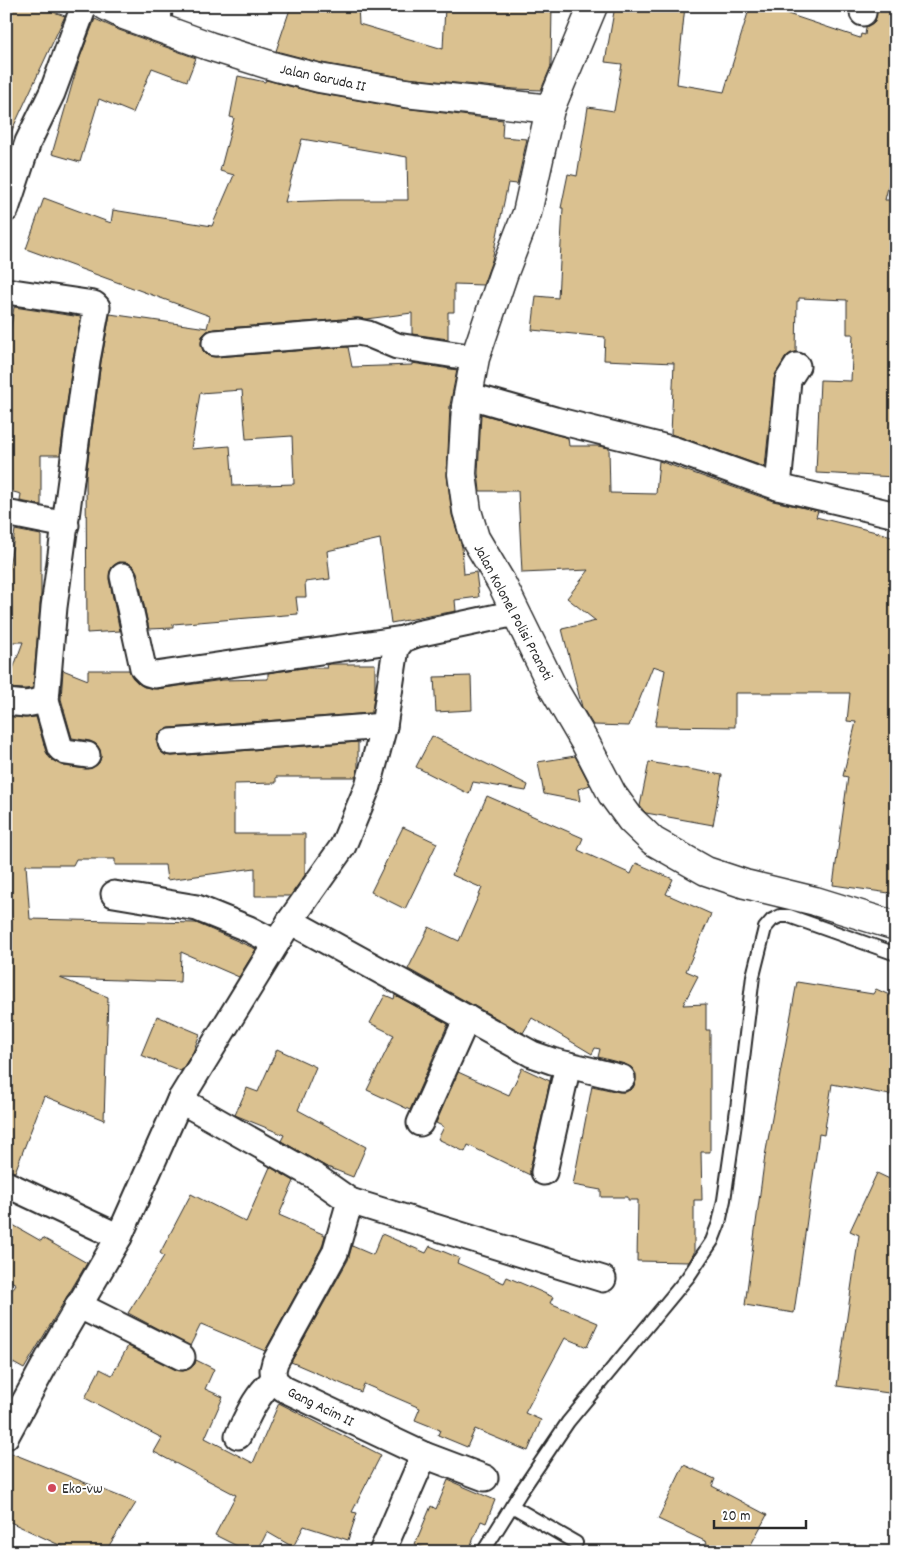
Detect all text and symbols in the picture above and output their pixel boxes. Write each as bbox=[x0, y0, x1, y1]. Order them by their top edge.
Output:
street label: Jalan Garuda II bbox=[278, 59, 368, 99]
street label: Jalan Kolonel Polisi Pranoti bbox=[467, 541, 558, 685]
street label: Gang Acim II bbox=[283, 1382, 357, 1434]
place label: Eko-vw bbox=[62, 1479, 103, 1501]
marker: Eko-vw bbox=[46, 1482, 58, 1494]
scale bar bbox=[714, 1498, 807, 1530]
text: 20 m bbox=[722, 1506, 750, 1528]

